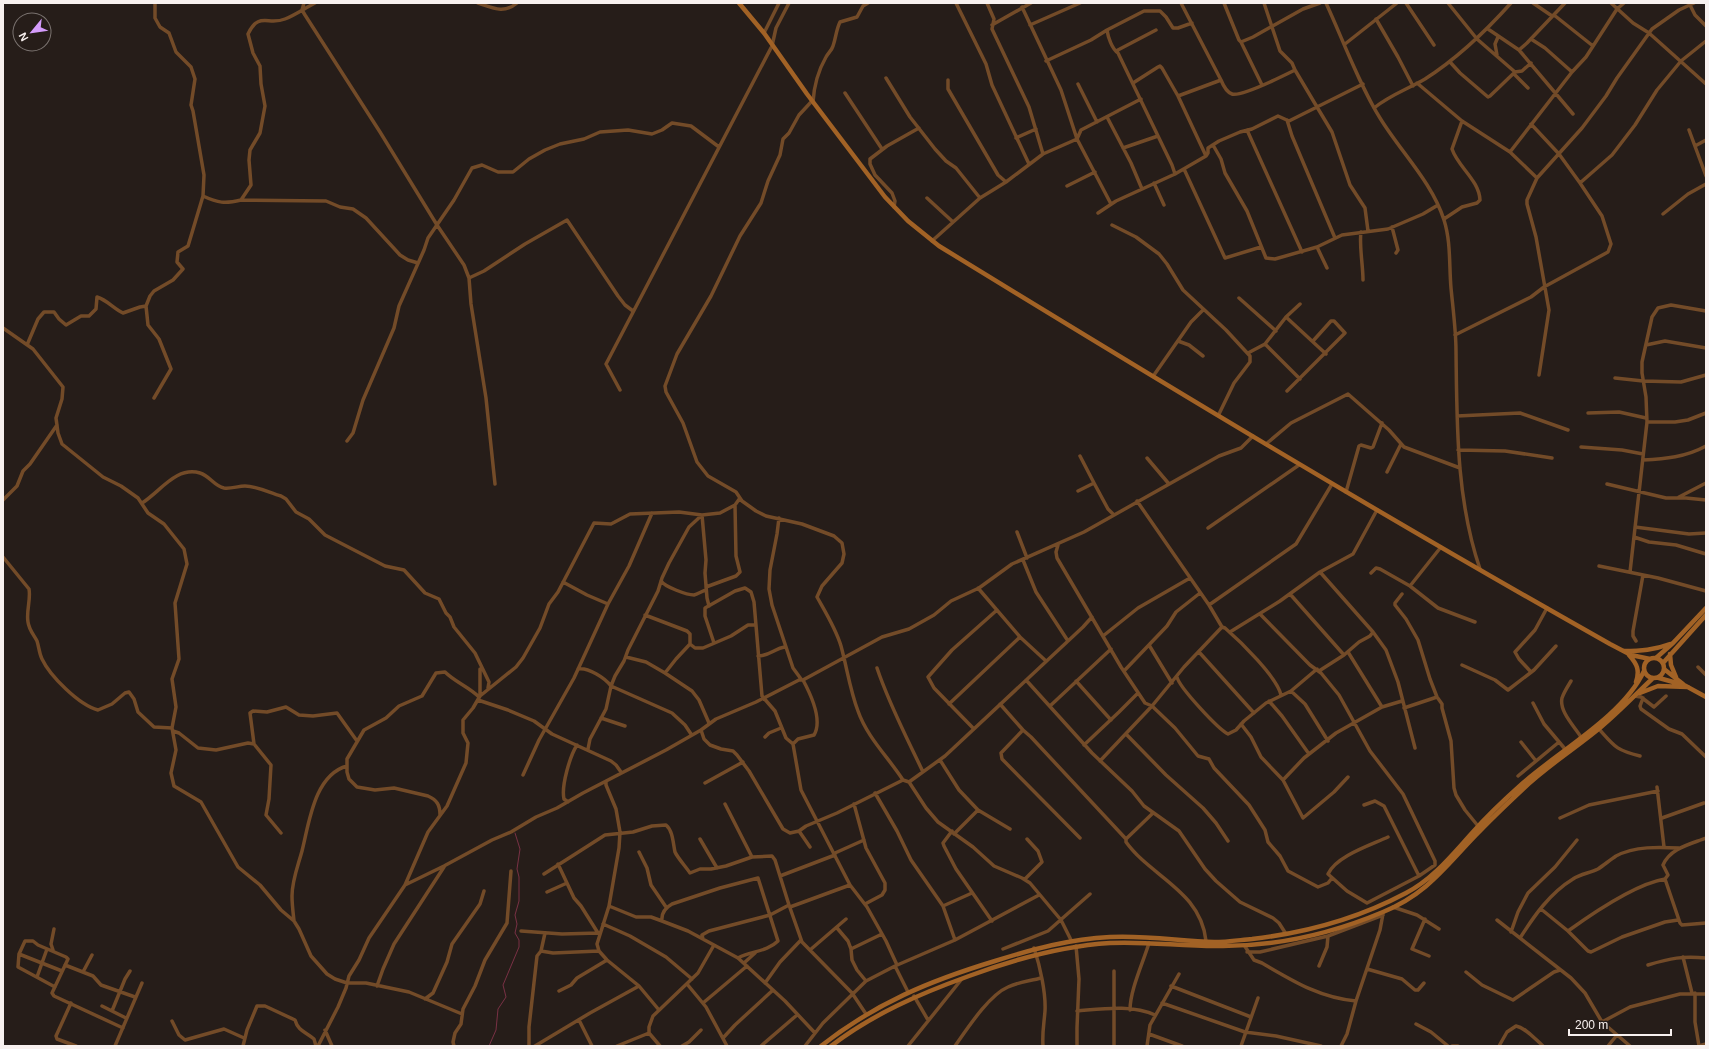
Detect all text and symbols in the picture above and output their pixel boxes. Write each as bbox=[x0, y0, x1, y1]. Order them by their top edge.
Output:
north arrow bbox=[12, 12, 52, 52]
text: N bbox=[16, 30, 30, 43]
scale bar bbox=[1569, 1011, 1671, 1037]
text: 200 m bbox=[1575, 1018, 1608, 1032]

